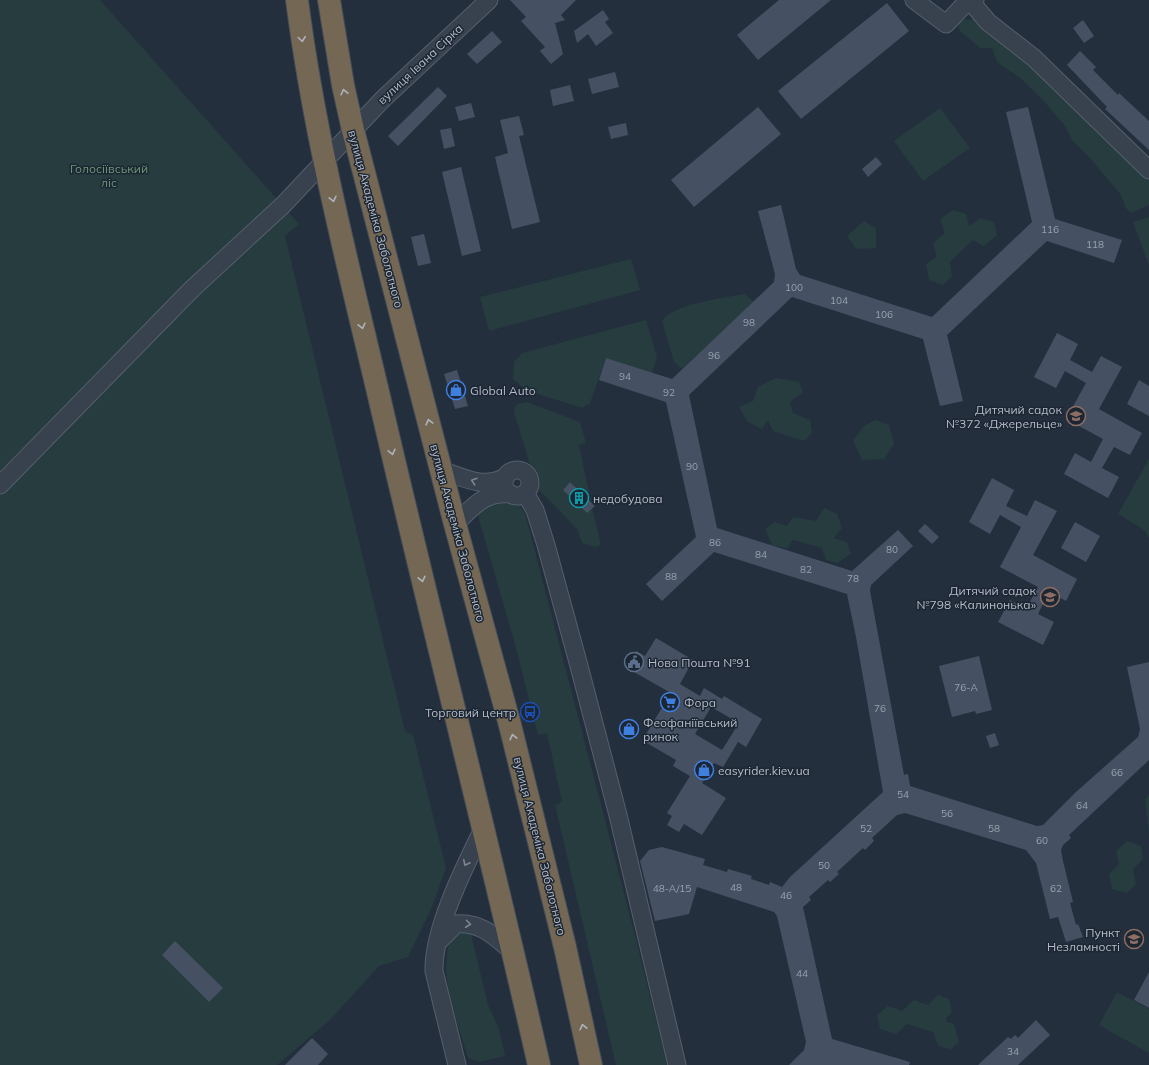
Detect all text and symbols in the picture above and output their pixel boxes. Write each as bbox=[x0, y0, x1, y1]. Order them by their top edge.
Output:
street label: вулиця Івана Сірка bbox=[374, 21, 466, 107]
one-way arrow bbox=[297, 36, 306, 42]
one-way arrow bbox=[341, 89, 349, 95]
street label: вулиця Академіка Заболотного bbox=[345, 128, 407, 310]
park label: Голосіївський ліс bbox=[70, 161, 148, 190]
one-way arrow bbox=[328, 196, 336, 202]
house number: 116 bbox=[1041, 223, 1059, 236]
house number: 118 bbox=[1086, 238, 1104, 251]
house number: 100 bbox=[785, 281, 803, 294]
house number: 104 bbox=[830, 294, 848, 307]
house number: 106 bbox=[875, 308, 893, 321]
house number: 98 bbox=[743, 316, 755, 329]
one-way arrow bbox=[358, 322, 366, 329]
house number: 96 bbox=[708, 349, 720, 362]
house number: 94 bbox=[619, 370, 631, 383]
shop icon: Global Auto bbox=[445, 379, 467, 401]
place label: Global Auto bbox=[470, 383, 536, 398]
house number: 92 bbox=[663, 386, 675, 399]
place label: Дитячий садок №372 «Джерельце» bbox=[946, 402, 1063, 431]
school or university icon: Дитячий садок №372 «Джерельце» bbox=[1065, 405, 1087, 427]
one-way arrow bbox=[425, 419, 434, 426]
street label: вулиця Академіка Заболотного bbox=[427, 442, 489, 624]
one-way arrow bbox=[387, 449, 395, 455]
house number: 90 bbox=[686, 460, 698, 473]
one-way arrow bbox=[470, 478, 477, 486]
building icon: недобудова bbox=[568, 487, 590, 509]
place label: недобудова bbox=[593, 491, 663, 506]
house number: 86 bbox=[709, 536, 721, 549]
house number: 80 bbox=[886, 543, 898, 556]
house number: 84 bbox=[755, 548, 767, 561]
house number: 82 bbox=[800, 563, 812, 576]
house number: 88 bbox=[665, 570, 677, 583]
house number: 78 bbox=[847, 572, 859, 585]
one-way arrow bbox=[417, 576, 425, 582]
place label: Дитячий садок №798 «Калинонька» bbox=[916, 583, 1037, 612]
school or university icon: Дитячий садок №798 «Калинонька» bbox=[1039, 586, 1061, 608]
public building icon: Нова Пошта №91 bbox=[623, 651, 645, 673]
place label: Нова Пошта №91 bbox=[648, 655, 751, 670]
house number: 76-А bbox=[954, 681, 978, 694]
supermarket icon: Фора bbox=[659, 691, 681, 713]
place label: Фора bbox=[684, 695, 716, 710]
bus stop icon: Торговий центр bbox=[519, 701, 541, 723]
house number: 76 bbox=[874, 702, 886, 715]
place label: Торговий центр bbox=[425, 705, 516, 720]
place label: Феофаніївський ринок bbox=[643, 715, 737, 744]
shop icon: Феофаніївський ринок bbox=[618, 718, 640, 740]
one-way arrow bbox=[509, 734, 518, 741]
street label: вулиця Академіка Заболотного bbox=[511, 755, 569, 937]
shop icon: easyrider.kiev.ua bbox=[693, 759, 715, 781]
place label: easyrider.kiev.ua bbox=[718, 763, 810, 778]
house number: 66 bbox=[1111, 766, 1123, 779]
house number: 54 bbox=[897, 788, 909, 801]
house number: 64 bbox=[1076, 799, 1088, 812]
house number: 56 bbox=[941, 807, 953, 820]
house number: 52 bbox=[860, 822, 872, 835]
house number: 58 bbox=[988, 822, 1000, 835]
house number: 60 bbox=[1036, 834, 1048, 847]
one-way arrow bbox=[463, 859, 471, 867]
house number: 50 bbox=[818, 859, 830, 872]
house number: 48 bbox=[730, 881, 742, 894]
house number: 48-А/15 bbox=[653, 882, 691, 895]
house number: 62 bbox=[1050, 882, 1062, 895]
house number: 46 bbox=[780, 889, 792, 902]
one-way arrow bbox=[465, 920, 471, 929]
place label: Пункт Незламності bbox=[1047, 925, 1121, 954]
school or university icon: Пункт Незламності bbox=[1123, 928, 1145, 950]
house number: 44 bbox=[796, 967, 808, 980]
one-way arrow bbox=[579, 1024, 587, 1030]
house number: 34 bbox=[1007, 1045, 1019, 1058]

